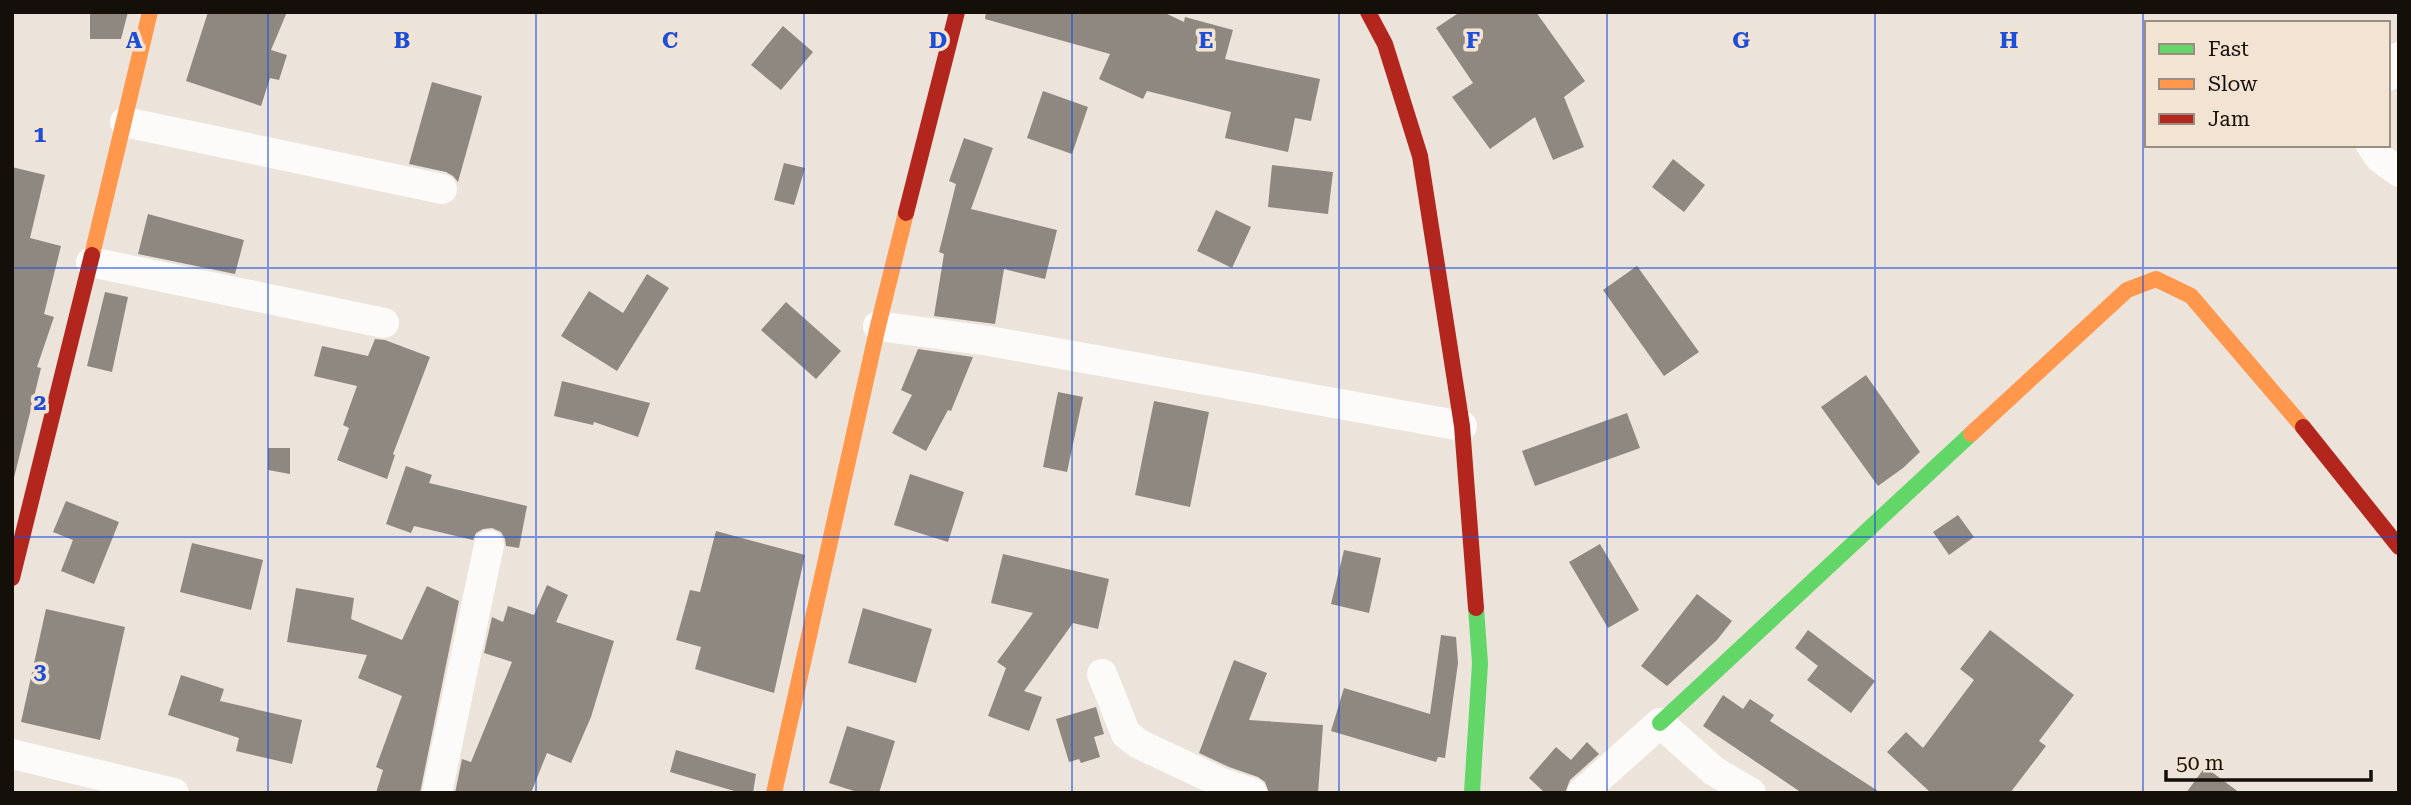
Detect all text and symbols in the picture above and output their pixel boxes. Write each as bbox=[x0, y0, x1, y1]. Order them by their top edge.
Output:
legend bbox=[2145, 21, 2390, 147]
text: A bbox=[126, 27, 143, 54]
text: B bbox=[394, 27, 410, 54]
text: C bbox=[662, 27, 678, 54]
text: D bbox=[929, 27, 947, 54]
text: E bbox=[1199, 27, 1213, 54]
text: F bbox=[1466, 27, 1480, 54]
text: G bbox=[1732, 27, 1750, 54]
text: H bbox=[2000, 27, 2019, 54]
text: Fast bbox=[2208, 37, 2249, 61]
text: Slow bbox=[2208, 72, 2258, 96]
text: Jam bbox=[2208, 107, 2250, 131]
text: 1 bbox=[34, 121, 47, 148]
text: 2 bbox=[34, 389, 46, 416]
text: 3 bbox=[34, 658, 47, 685]
scale bar bbox=[2166, 738, 2371, 782]
text: 50 m bbox=[2176, 751, 2224, 775]

